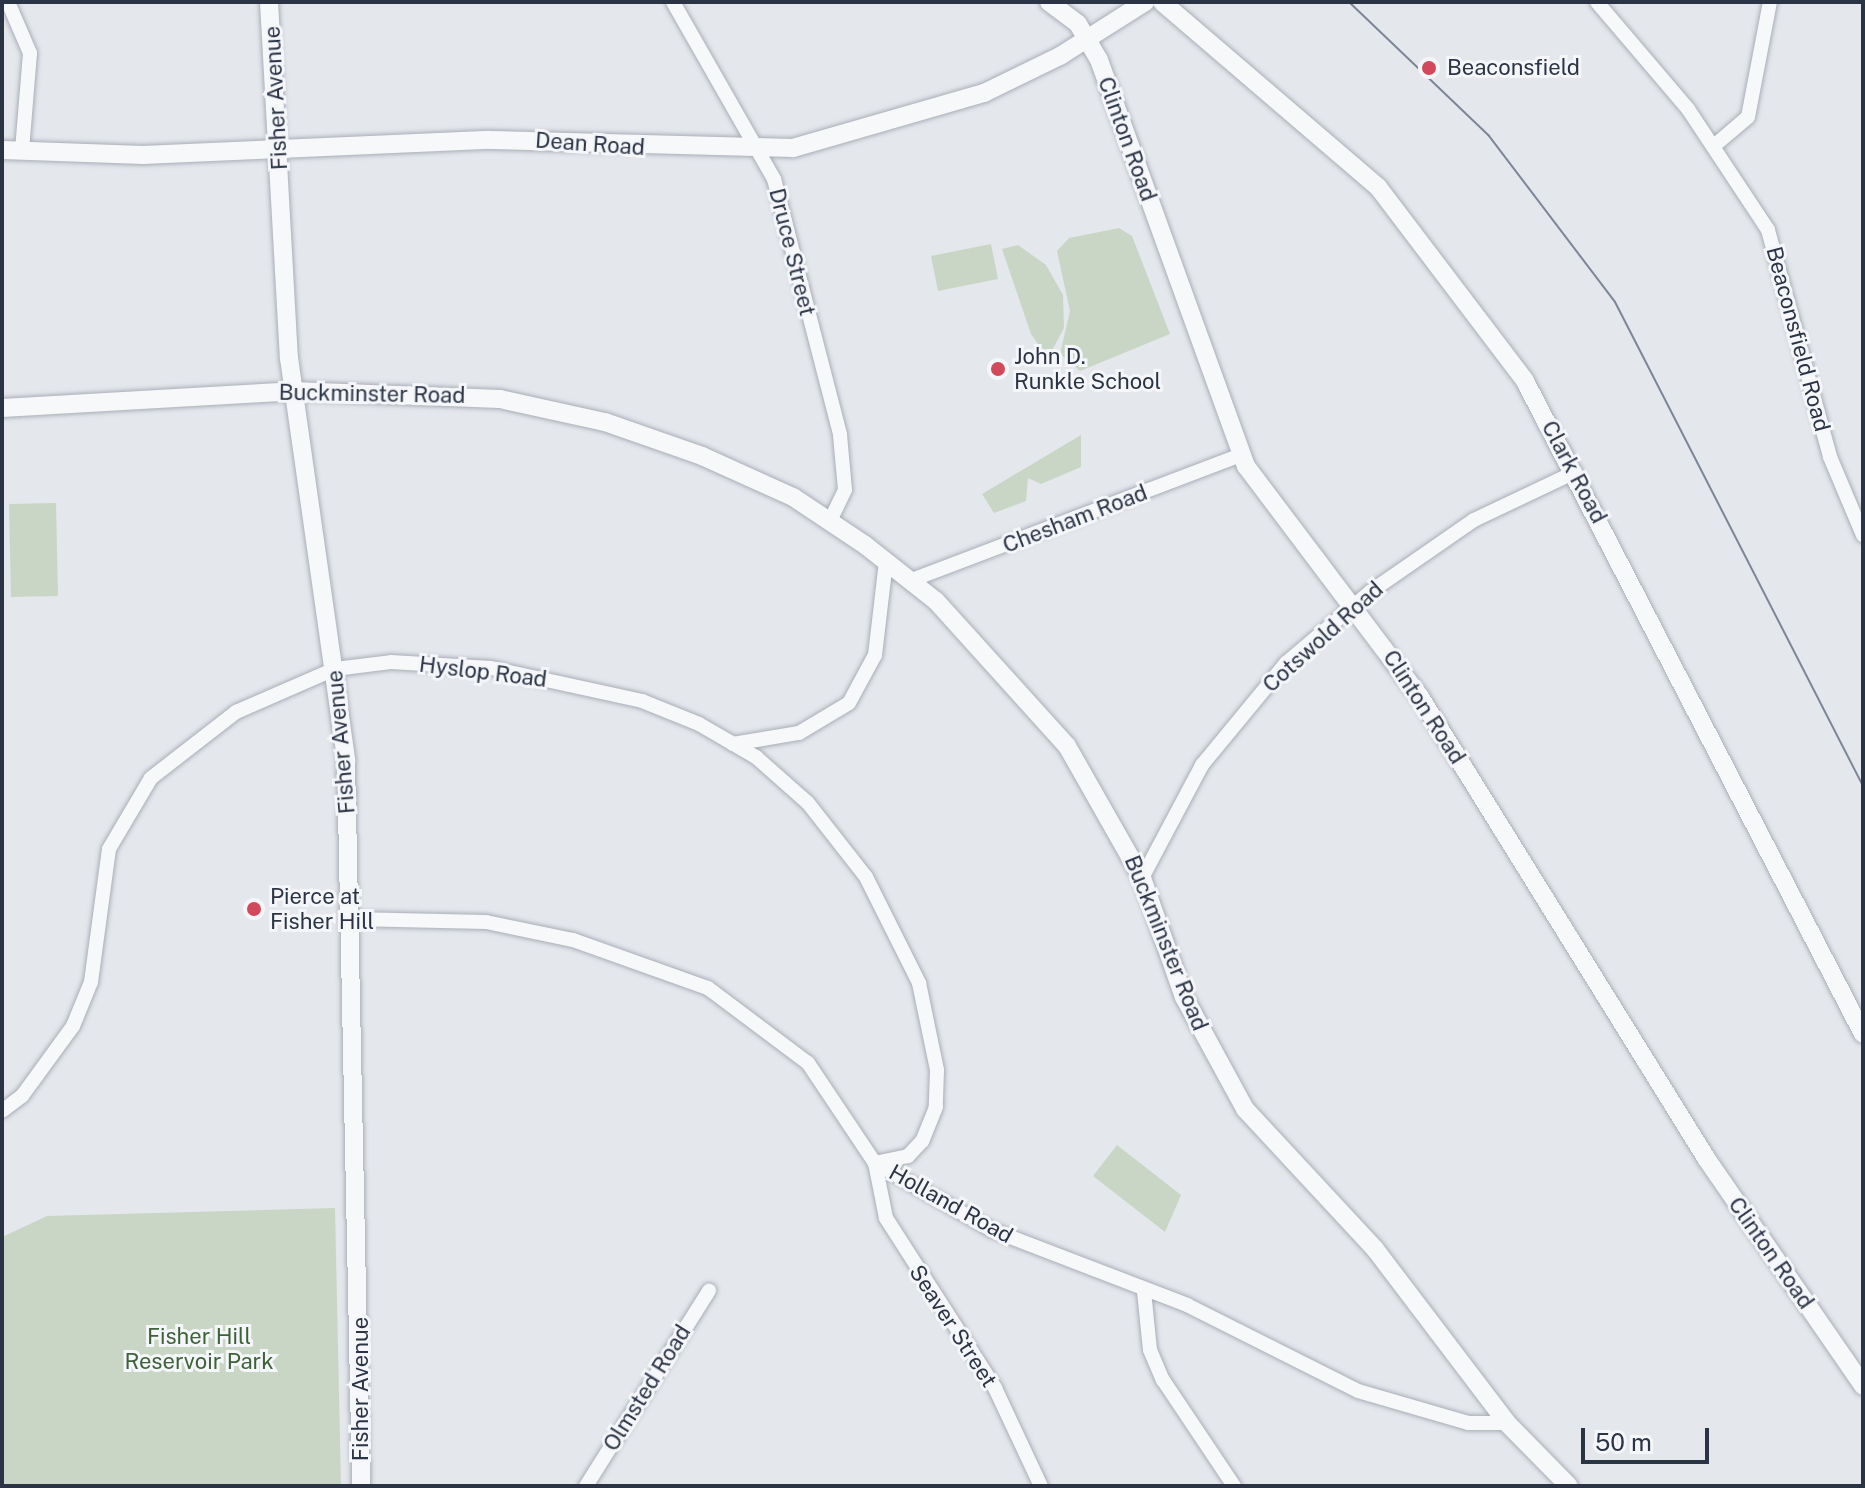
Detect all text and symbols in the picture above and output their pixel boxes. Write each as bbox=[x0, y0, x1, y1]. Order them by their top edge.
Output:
street label: Fisher Avenue bbox=[259, 25, 293, 171]
place label: Beaconsfield bbox=[1447, 55, 1580, 81]
marker: Beaconsfield bbox=[1418, 57, 1440, 79]
street label: Clinton Road bbox=[1092, 73, 1162, 205]
street label: Dean Road bbox=[534, 127, 646, 161]
street label: Druce Street bbox=[763, 185, 821, 319]
street label: Beaconsfield Road bbox=[1761, 244, 1835, 434]
place label: John D. Runkle School bbox=[1014, 343, 1161, 394]
marker: John D. Runkle School bbox=[989, 360, 1007, 378]
street label: Buckminster Road bbox=[279, 379, 465, 409]
street label: Clark Road bbox=[1536, 416, 1612, 528]
street label: Chesham Road bbox=[999, 479, 1151, 559]
street label: Cotswold Road bbox=[1257, 576, 1389, 698]
street label: Clinton Road bbox=[1377, 645, 1471, 769]
street label: Hyslop Road bbox=[418, 651, 548, 693]
street label: Fisher Avenue bbox=[322, 669, 360, 815]
street label: Buckminster Road bbox=[1119, 852, 1213, 1034]
place label: Pierce at Fisher Hill bbox=[270, 883, 374, 934]
marker: Pierce at Fisher Hill bbox=[245, 900, 263, 918]
street label: Holland Road bbox=[884, 1159, 1018, 1249]
street label: Clinton Road bbox=[1723, 1192, 1819, 1314]
street label: Seaver Street bbox=[904, 1260, 1002, 1392]
street label: Fisher Avenue bbox=[348, 1317, 374, 1461]
street label: Olmsted Road bbox=[598, 1320, 696, 1456]
park label: Fisher Hill Reservoir Park bbox=[124, 1323, 274, 1374]
scale bar bbox=[1585, 1412, 1713, 1462]
text: 50 m bbox=[1595, 1428, 1652, 1456]

